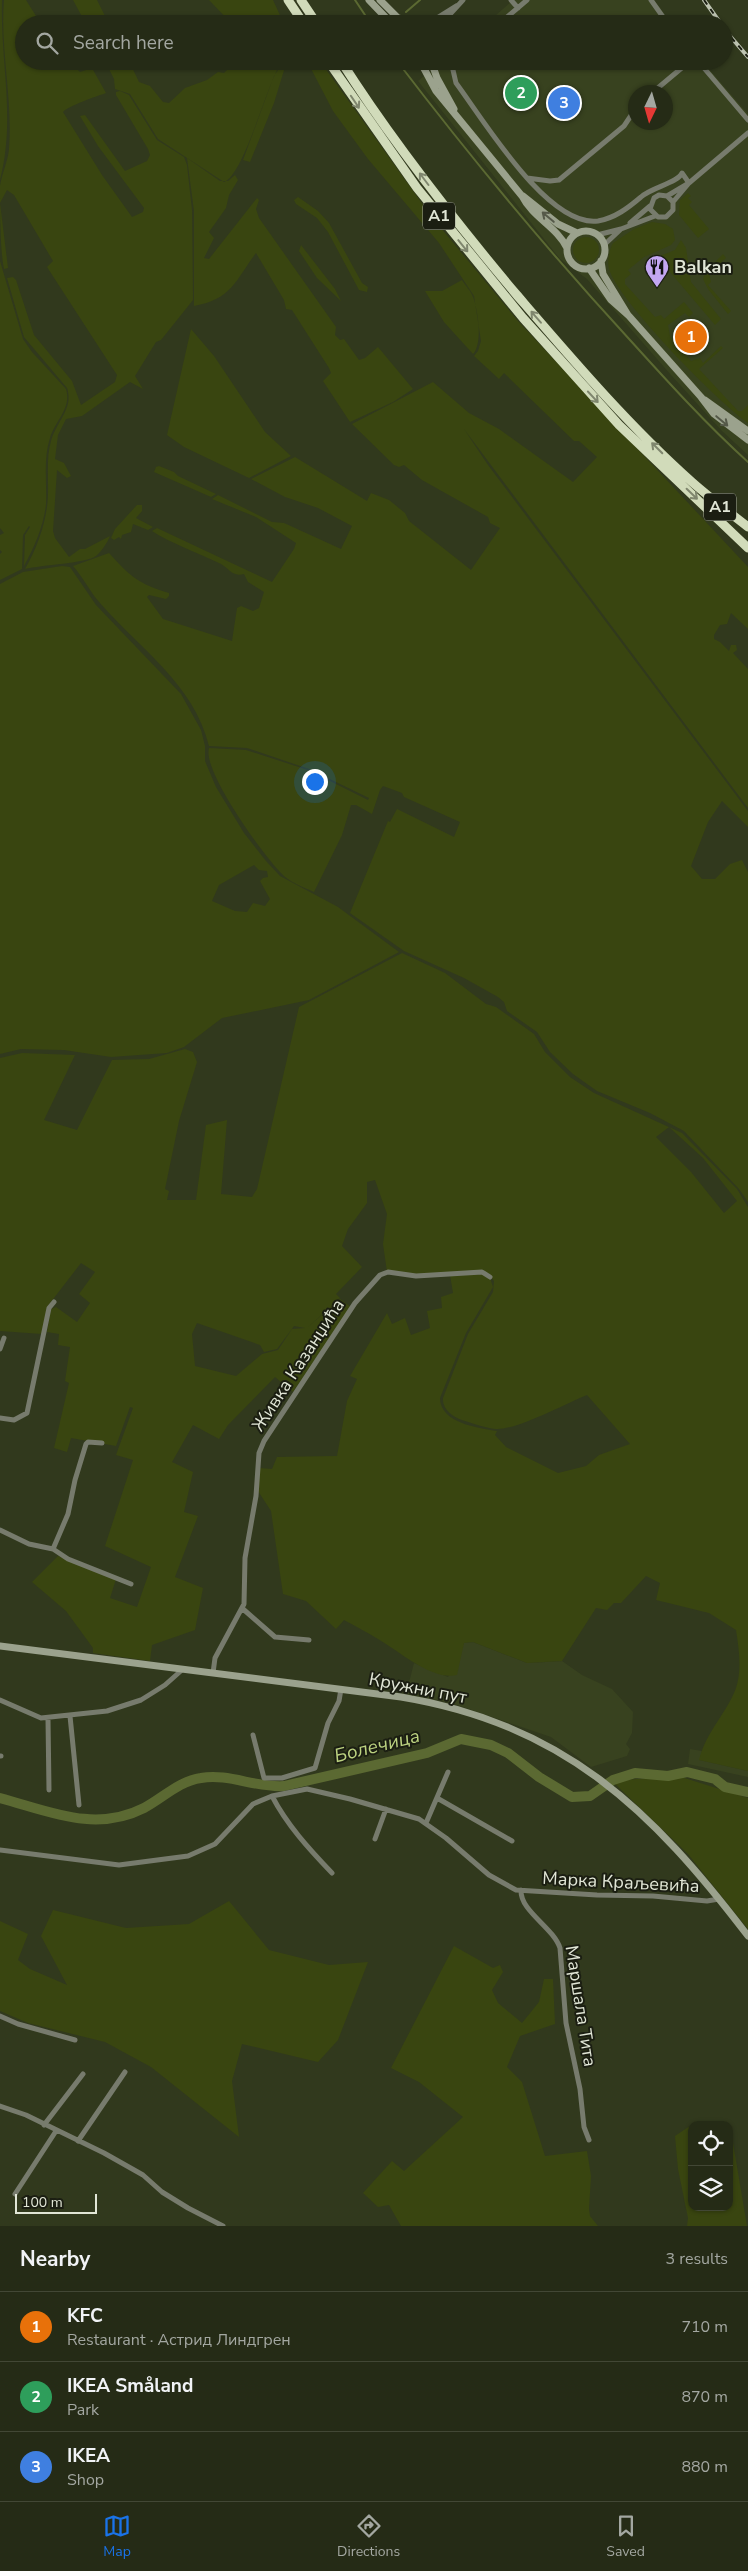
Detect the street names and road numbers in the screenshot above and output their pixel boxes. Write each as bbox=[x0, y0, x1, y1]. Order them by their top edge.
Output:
road number: A1 bbox=[423, 202, 455, 230]
road number: A1 bbox=[704, 494, 736, 520]
street label: Живка Казанџића bbox=[246, 1294, 350, 1436]
street label: Кружни пут bbox=[367, 1667, 469, 1709]
street label: Марка Краљевића bbox=[542, 1866, 700, 1898]
street label: Маршала Тита bbox=[560, 1944, 602, 2068]

